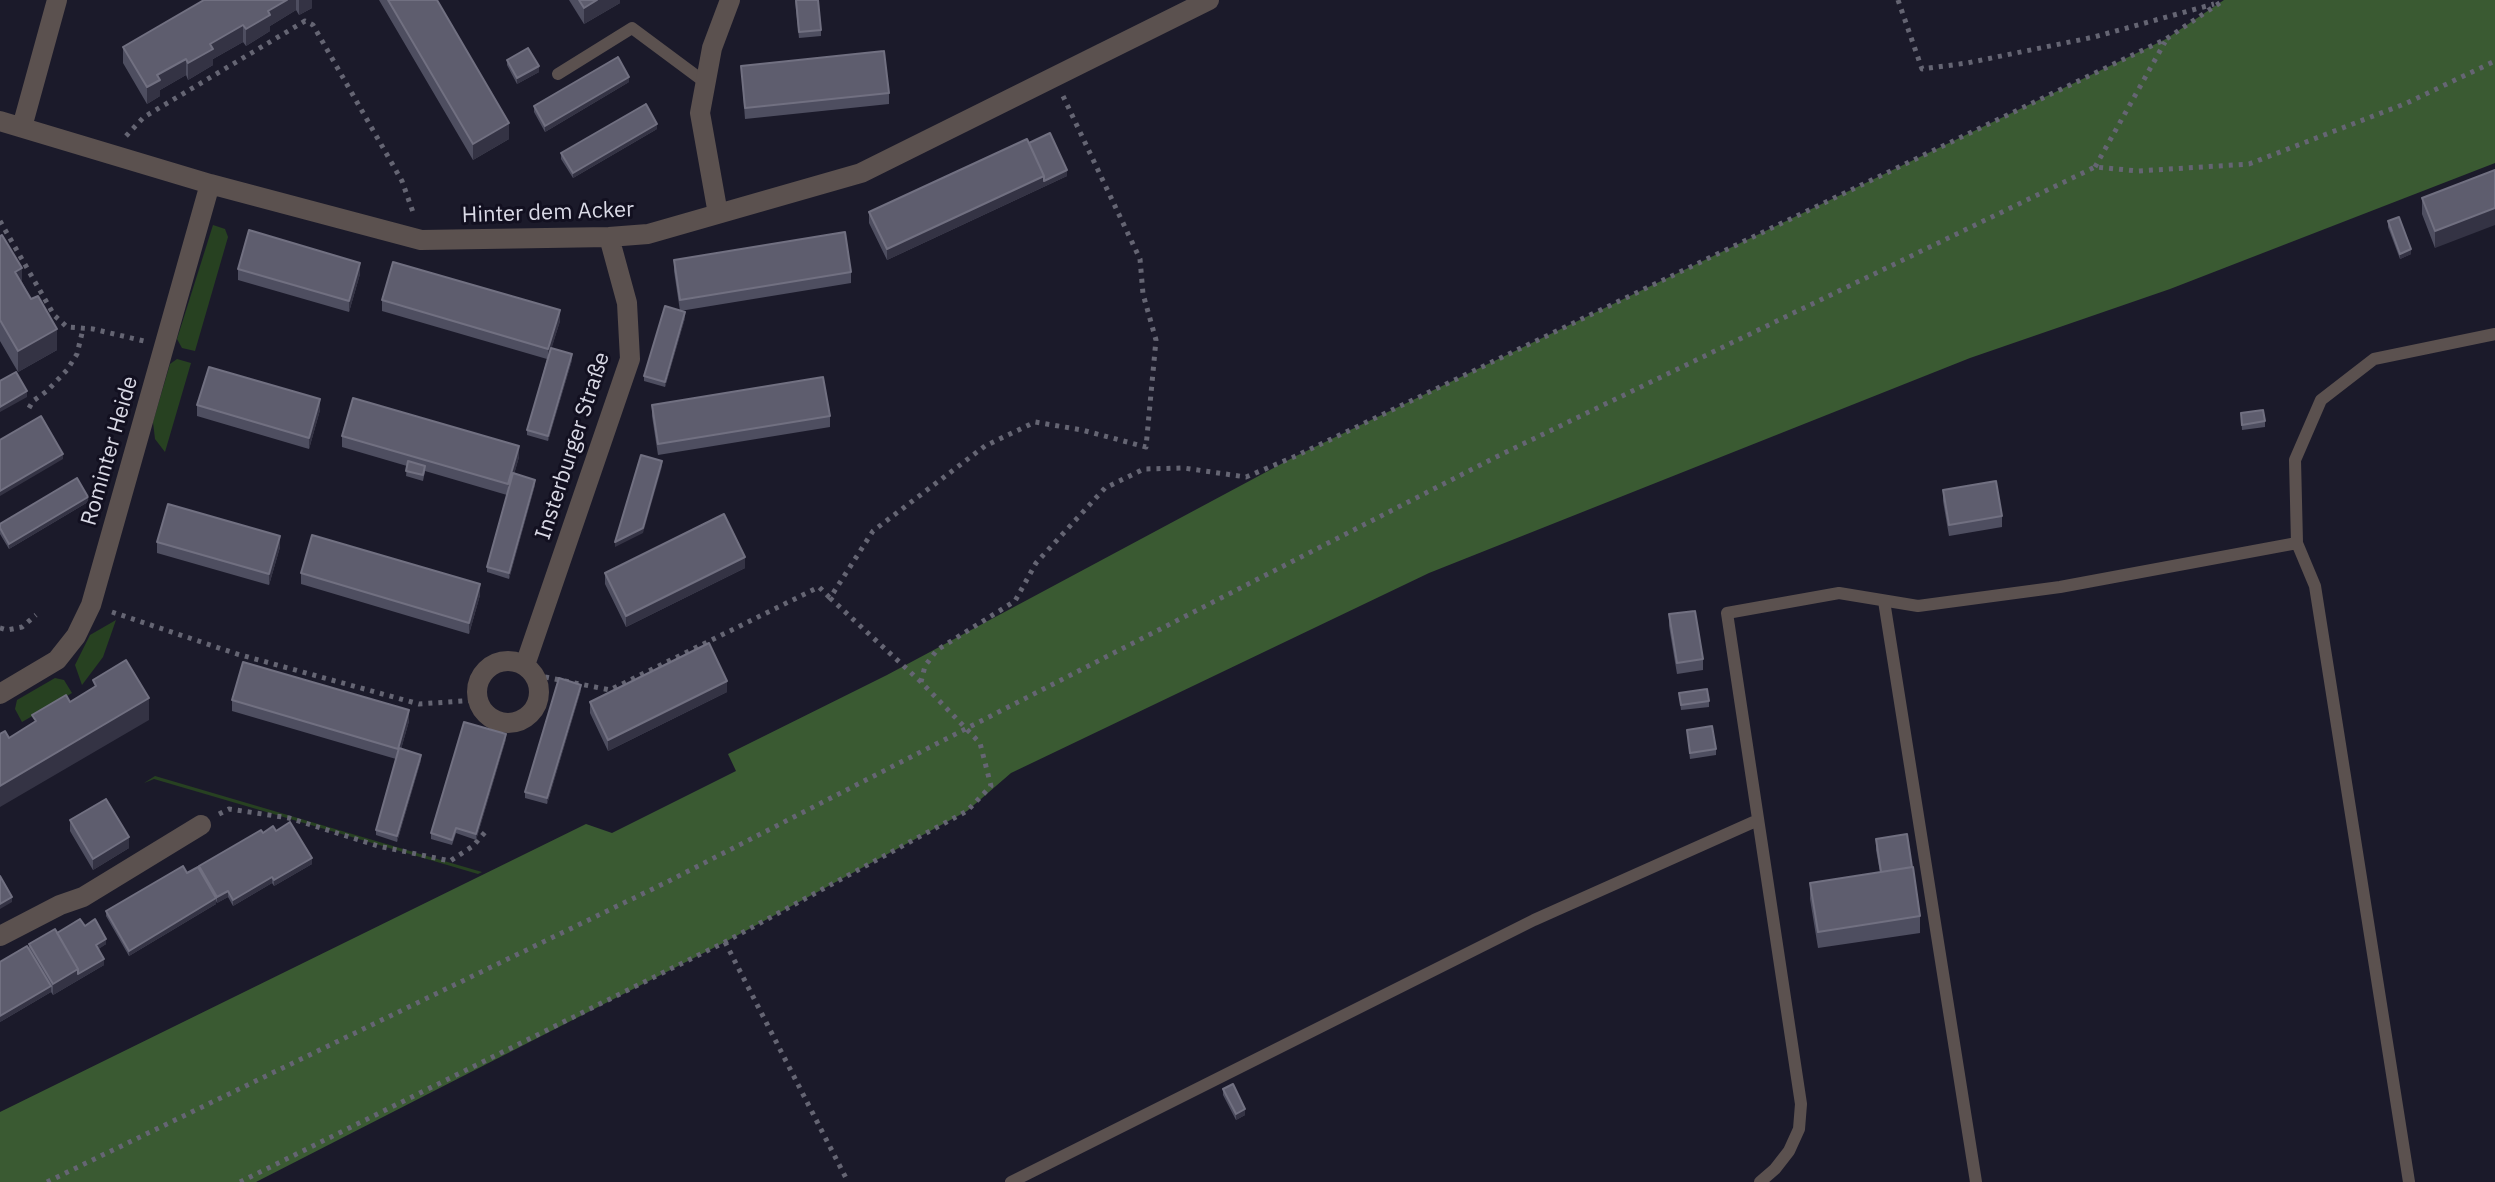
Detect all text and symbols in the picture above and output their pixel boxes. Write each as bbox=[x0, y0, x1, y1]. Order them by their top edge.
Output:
street label: Hinter dem Acker bbox=[461, 197, 635, 229]
street label: Insterburger Straße bbox=[530, 349, 616, 543]
street label: Rominter Heide bbox=[76, 373, 144, 529]

